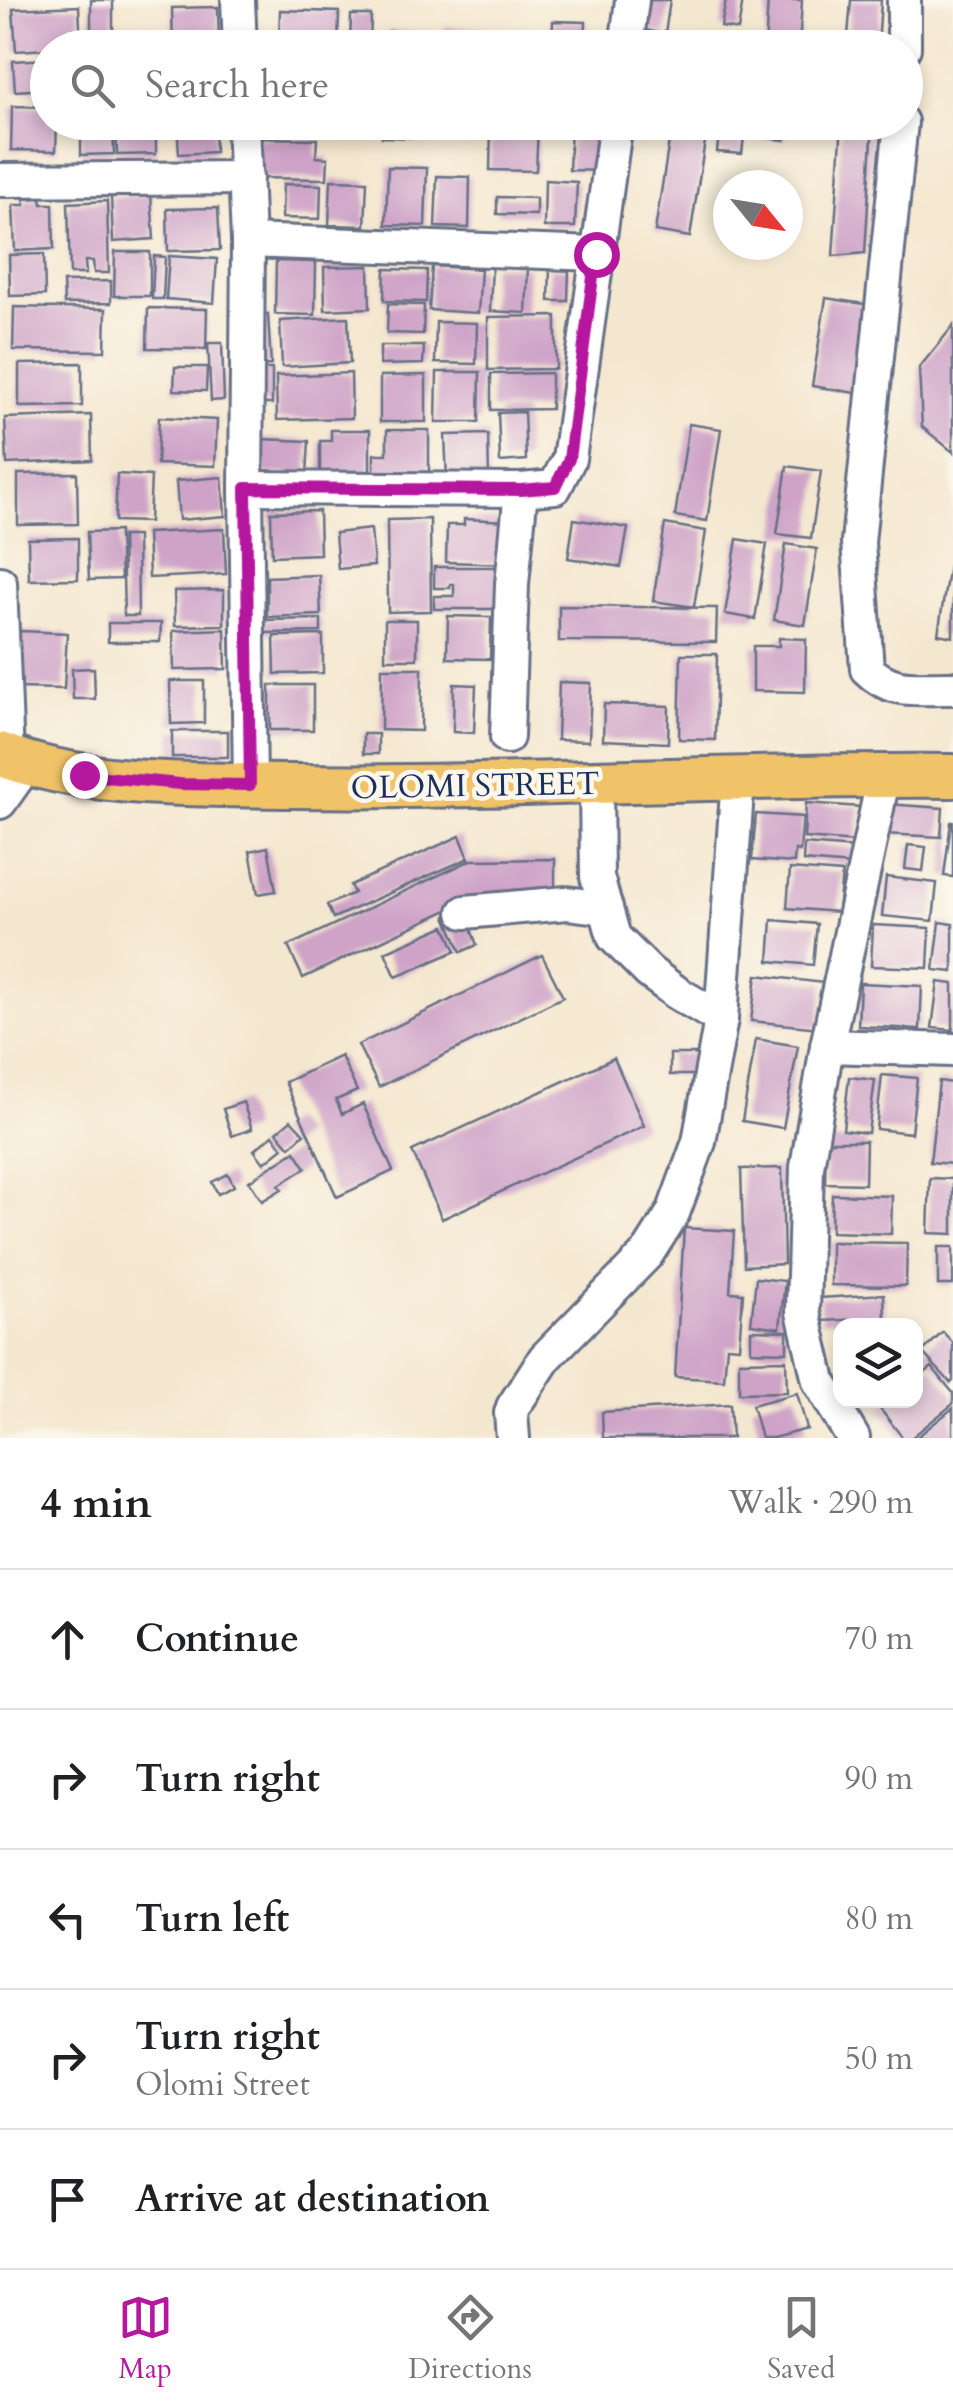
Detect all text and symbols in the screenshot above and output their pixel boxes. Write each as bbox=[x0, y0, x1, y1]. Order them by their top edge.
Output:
search box bbox=[30, 30, 923, 140]
icon: search bbox=[65, 58, 120, 113]
text: Search here bbox=[145, 59, 329, 111]
north arrow bbox=[713, 170, 803, 260]
route start bbox=[574, 232, 620, 278]
route end bbox=[62, 753, 108, 799]
street label: OLOMI STREET bbox=[350, 762, 600, 810]
map controls bbox=[833, 1318, 923, 1408]
button: layers bbox=[833, 1318, 923, 1408]
text: 4 min bbox=[40, 1475, 152, 1532]
text: Walk · 290 m bbox=[728, 1481, 913, 1525]
icon: ahead bbox=[40, 1612, 95, 1667]
text: Continue bbox=[135, 1613, 299, 1665]
text: 70 m bbox=[845, 1617, 913, 1661]
icon: right bbox=[40, 1752, 95, 1807]
text: Turn right bbox=[135, 1753, 320, 1805]
text: 90 m bbox=[845, 1757, 913, 1801]
icon: left bbox=[40, 1892, 95, 1947]
text: Turn left bbox=[135, 1893, 289, 1945]
text: 80 m bbox=[845, 1897, 913, 1941]
text: Turn right bbox=[135, 2011, 320, 2063]
icon: right bbox=[40, 2032, 95, 2087]
text: 50 m bbox=[845, 2037, 913, 2081]
text: Olomi Street bbox=[135, 2063, 310, 2107]
icon: arrive bbox=[40, 2172, 95, 2227]
text: Arrive at destination bbox=[135, 2173, 490, 2225]
tab: Map bbox=[118, 2290, 173, 2388]
tab: Directions bbox=[408, 2290, 532, 2388]
tab: Saved bbox=[767, 2290, 835, 2388]

